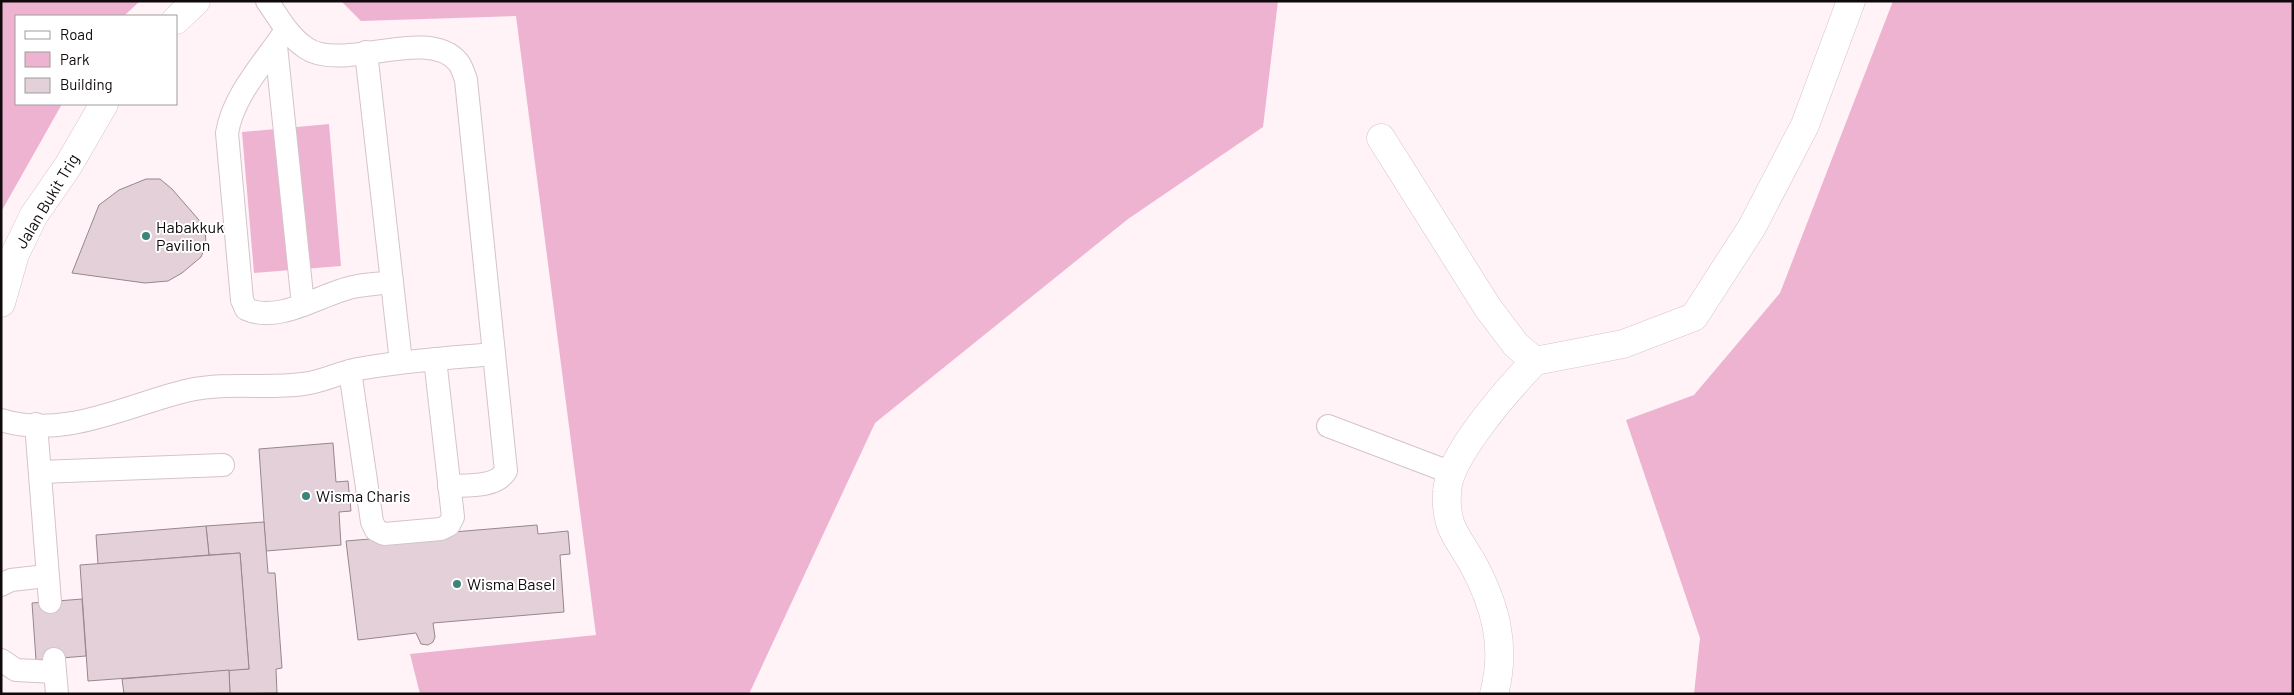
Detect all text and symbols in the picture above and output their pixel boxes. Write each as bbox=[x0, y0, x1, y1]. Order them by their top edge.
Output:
legend bbox=[15, 15, 178, 105]
text: Road bbox=[60, 25, 93, 43]
text: Park bbox=[60, 50, 90, 68]
text: Building bbox=[60, 75, 113, 93]
street label: Jalan Bukit Trig bbox=[11, 150, 82, 252]
place label: Habakkuk Pavilion bbox=[156, 217, 224, 254]
marker: Habakkuk Pavilion bbox=[140, 230, 152, 242]
place label: Wisma Charis bbox=[316, 486, 411, 505]
marker: Wisma Charis bbox=[300, 490, 312, 502]
place label: Wisma Basel bbox=[467, 574, 555, 593]
marker: Wisma Basel bbox=[451, 578, 463, 590]

